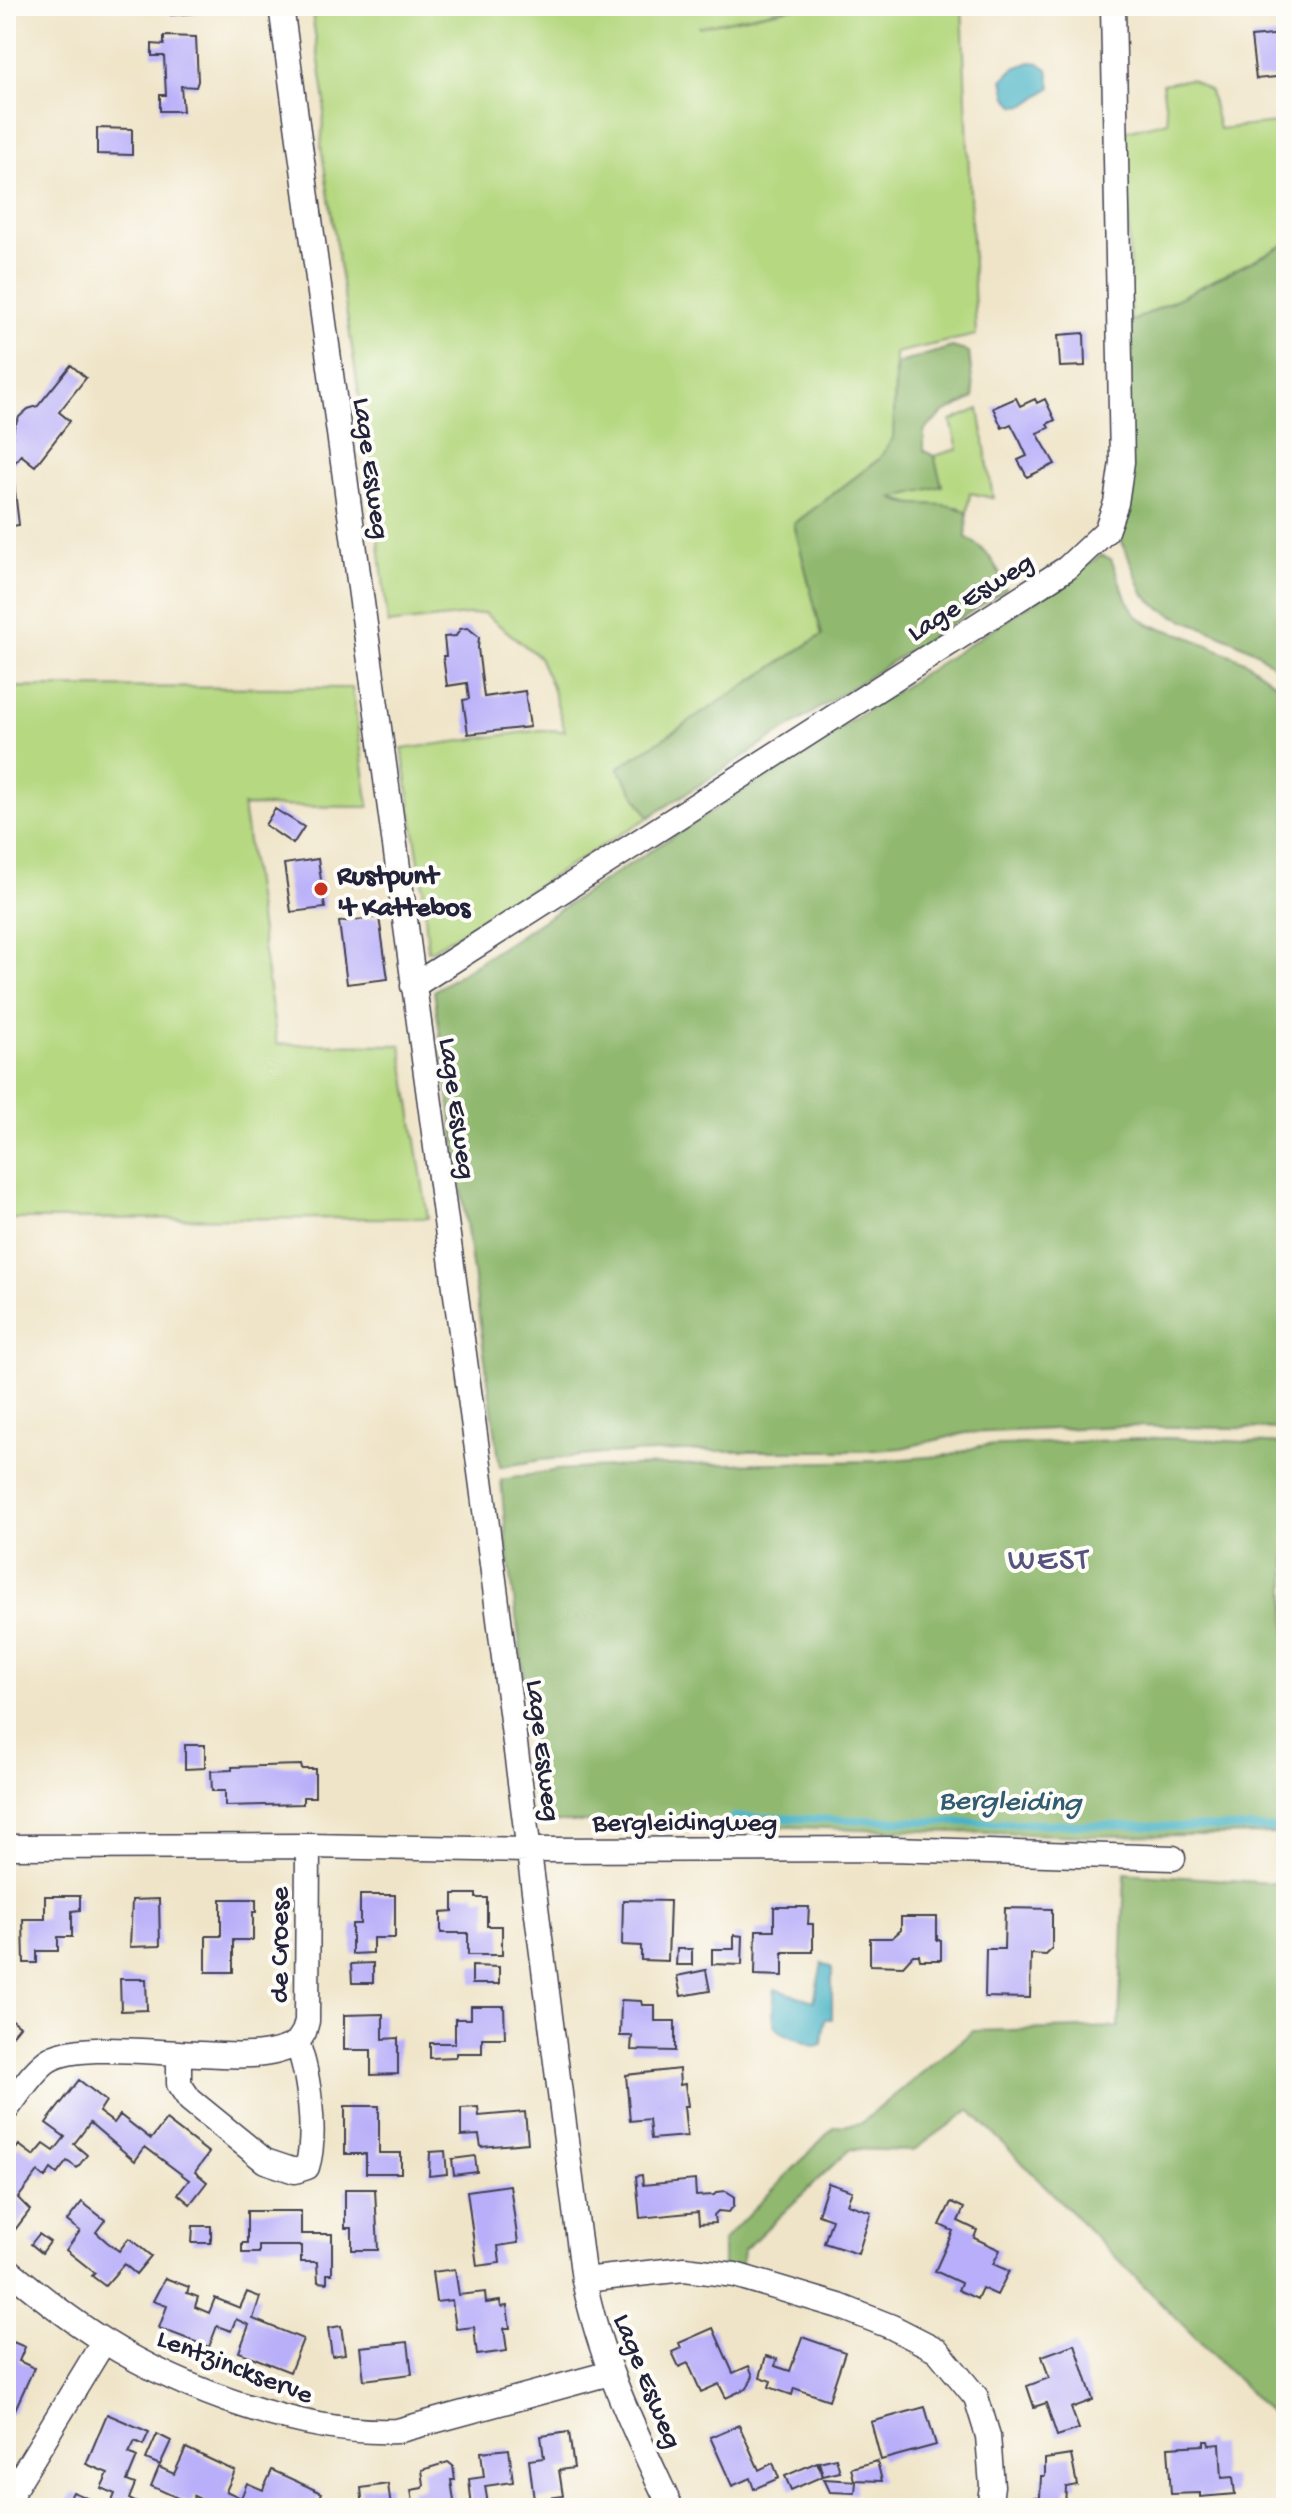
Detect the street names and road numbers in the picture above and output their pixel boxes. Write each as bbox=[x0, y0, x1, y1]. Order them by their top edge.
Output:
street label: Lage Esweg bbox=[343, 396, 396, 542]
street label: Lage Esweg bbox=[902, 547, 1041, 651]
street label: Lage Esweg bbox=[429, 1036, 482, 1182]
street label: Lage Esweg bbox=[516, 1678, 567, 1823]
street label: Bergleidingweg bbox=[591, 1808, 778, 1841]
street label: de Croese bbox=[265, 1886, 298, 2003]
street label: Lage Esweg bbox=[604, 2309, 688, 2454]
street label: Lentzinckserve bbox=[152, 2323, 318, 2413]

